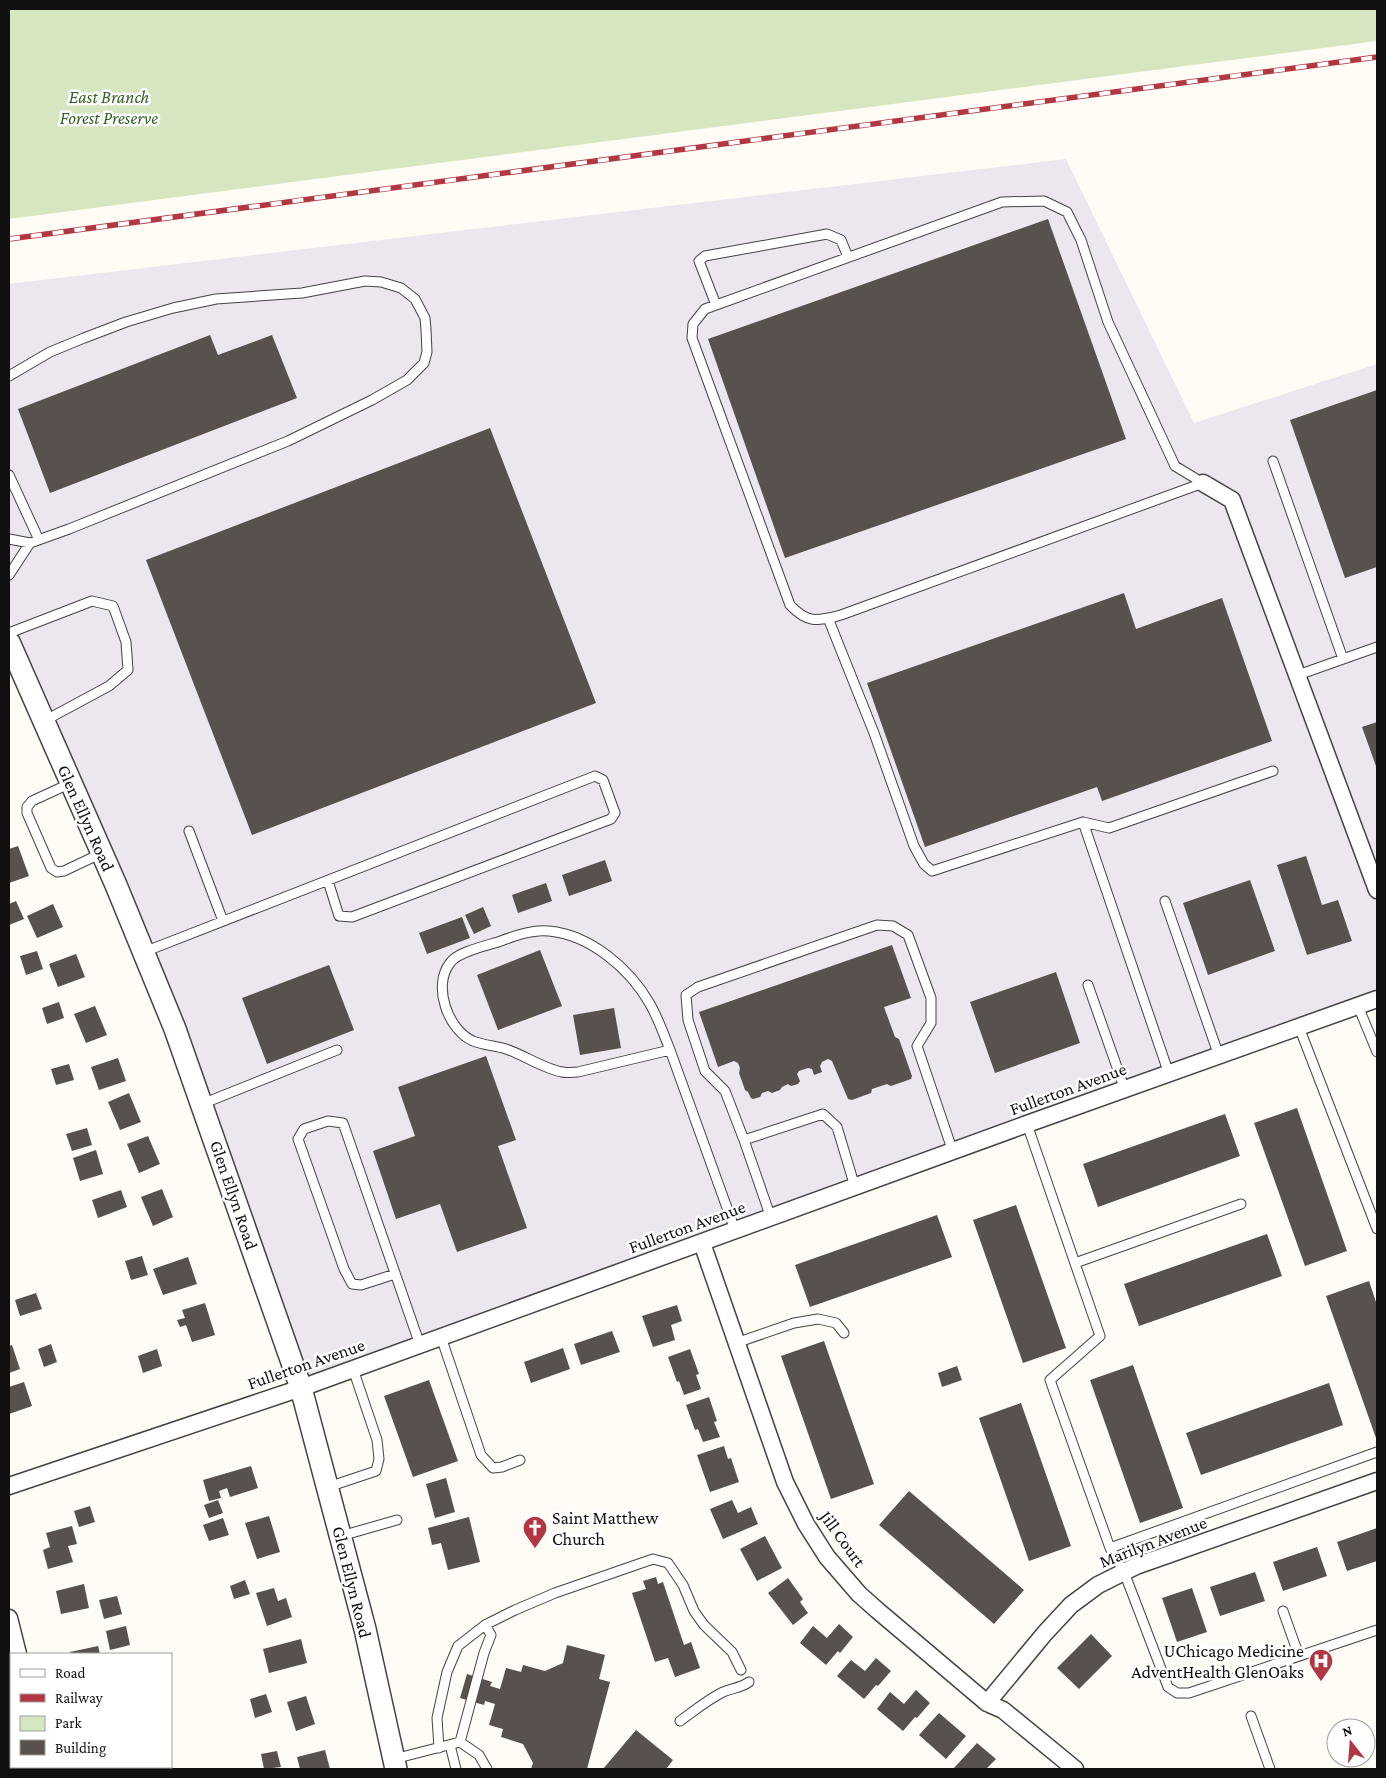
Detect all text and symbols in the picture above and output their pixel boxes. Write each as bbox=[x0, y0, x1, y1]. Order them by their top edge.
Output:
park label: East Branch Forest Preserve bbox=[60, 87, 158, 128]
street label: Glen Ellyn Road bbox=[54, 762, 119, 875]
street label: Fullerton Avenue bbox=[1007, 1059, 1129, 1119]
street label: Glen Ellyn Road bbox=[206, 1138, 262, 1253]
street label: Fullerton Avenue bbox=[626, 1197, 748, 1257]
street label: Fullerton Avenue bbox=[245, 1335, 367, 1393]
street label: Jill Court bbox=[815, 1505, 871, 1572]
place label: Saint Matthew Church bbox=[552, 1508, 659, 1549]
street label: Marilyn Avenue bbox=[1096, 1512, 1210, 1572]
church icon: Saint Matthew Church bbox=[522, 1515, 548, 1549]
street label: Glen Ellyn Road bbox=[328, 1524, 376, 1640]
place label: UChicago Medicine AdventHealth GlenOaks bbox=[1131, 1641, 1304, 1682]
hospital icon: UChicago Medicine AdventHealth GlenOaks bbox=[1308, 1648, 1334, 1682]
legend bbox=[10, 1653, 172, 1768]
text: Road bbox=[55, 1665, 86, 1681]
text: Railway bbox=[55, 1690, 103, 1707]
text: Park bbox=[55, 1715, 82, 1731]
north arrow bbox=[1326, 1718, 1376, 1768]
text: N bbox=[1340, 1721, 1355, 1740]
text: Building bbox=[55, 1740, 106, 1757]

